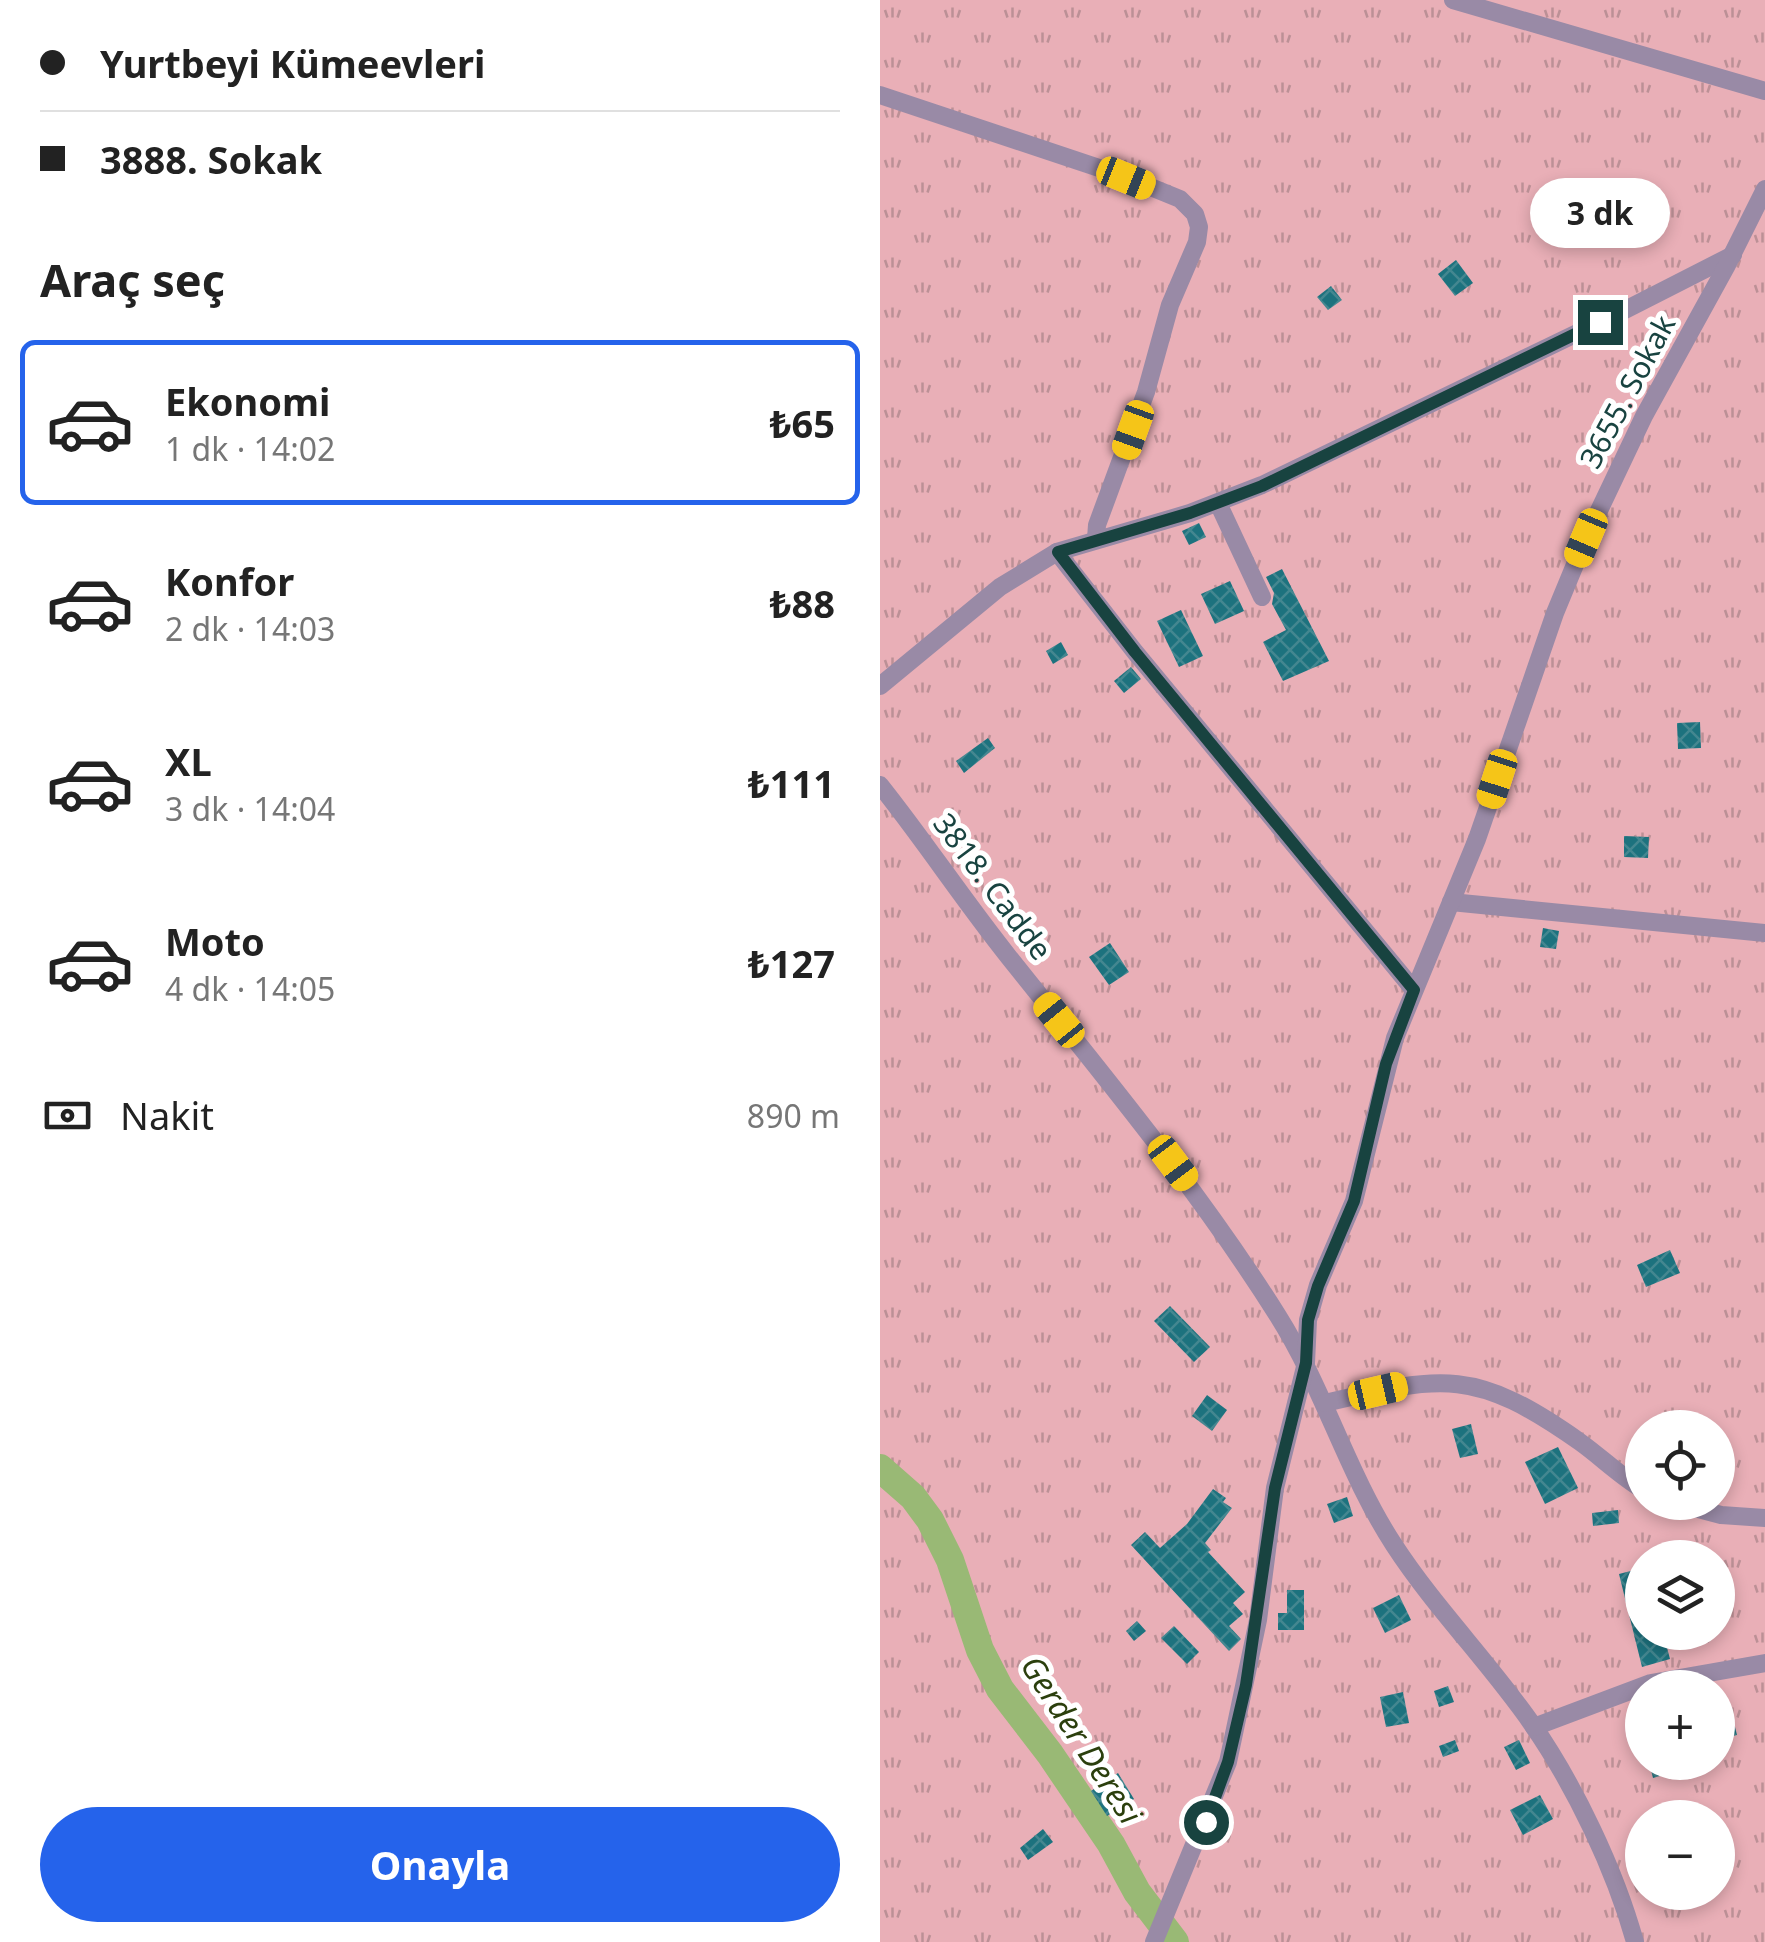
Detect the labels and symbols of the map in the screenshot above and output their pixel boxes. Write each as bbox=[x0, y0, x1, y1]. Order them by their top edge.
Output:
car bbox=[1093, 153, 1159, 203]
callout: 3 dk bbox=[1530, 177, 1670, 247]
route end bbox=[1578, 300, 1623, 345]
street label: 3655. Sokak bbox=[1569, 308, 1684, 475]
car bbox=[1109, 397, 1157, 463]
car bbox=[1560, 505, 1612, 571]
car bbox=[1473, 746, 1521, 812]
street label: 3818. Cadde bbox=[924, 804, 1062, 968]
car bbox=[1028, 987, 1090, 1053]
car bbox=[1143, 1130, 1203, 1196]
car bbox=[1345, 1370, 1411, 1412]
water label: Gerder Deresi bbox=[1012, 1647, 1153, 1832]
route start bbox=[1184, 1800, 1229, 1845]

